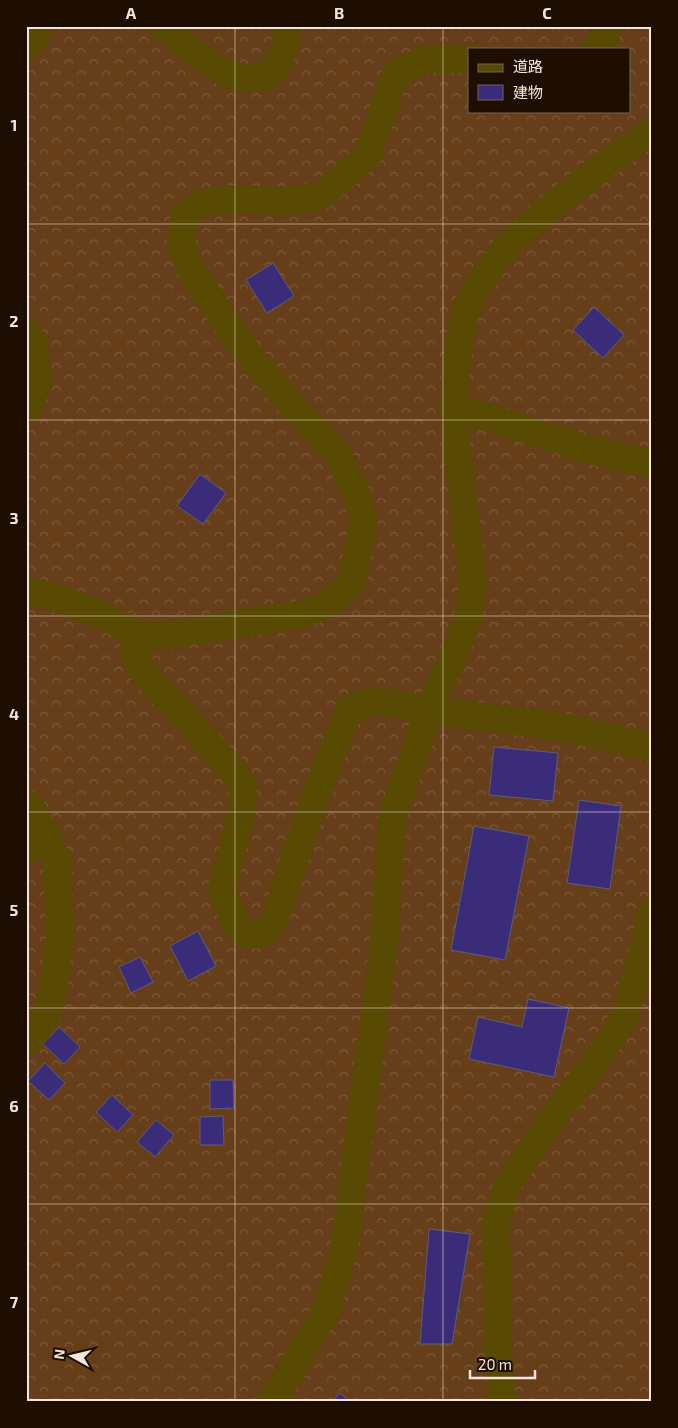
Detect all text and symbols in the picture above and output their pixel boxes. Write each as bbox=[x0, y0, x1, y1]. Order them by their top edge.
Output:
text: A bbox=[126, 3, 137, 22]
text: B bbox=[334, 3, 344, 22]
text: C bbox=[542, 3, 552, 22]
legend bbox=[468, 48, 630, 112]
text: 道路 bbox=[513, 57, 543, 75]
text: 建物 bbox=[513, 83, 543, 101]
text: 1 bbox=[11, 115, 17, 134]
text: 2 bbox=[9, 311, 19, 330]
text: 3 bbox=[9, 508, 19, 527]
text: 4 bbox=[9, 704, 19, 723]
text: 5 bbox=[10, 900, 19, 919]
text: 6 bbox=[9, 1096, 19, 1115]
text: 7 bbox=[10, 1292, 19, 1311]
north arrow bbox=[48, 1330, 98, 1380]
text: N bbox=[50, 1348, 68, 1360]
scale bar bbox=[470, 1348, 536, 1380]
text: 20 m bbox=[478, 1355, 512, 1373]

